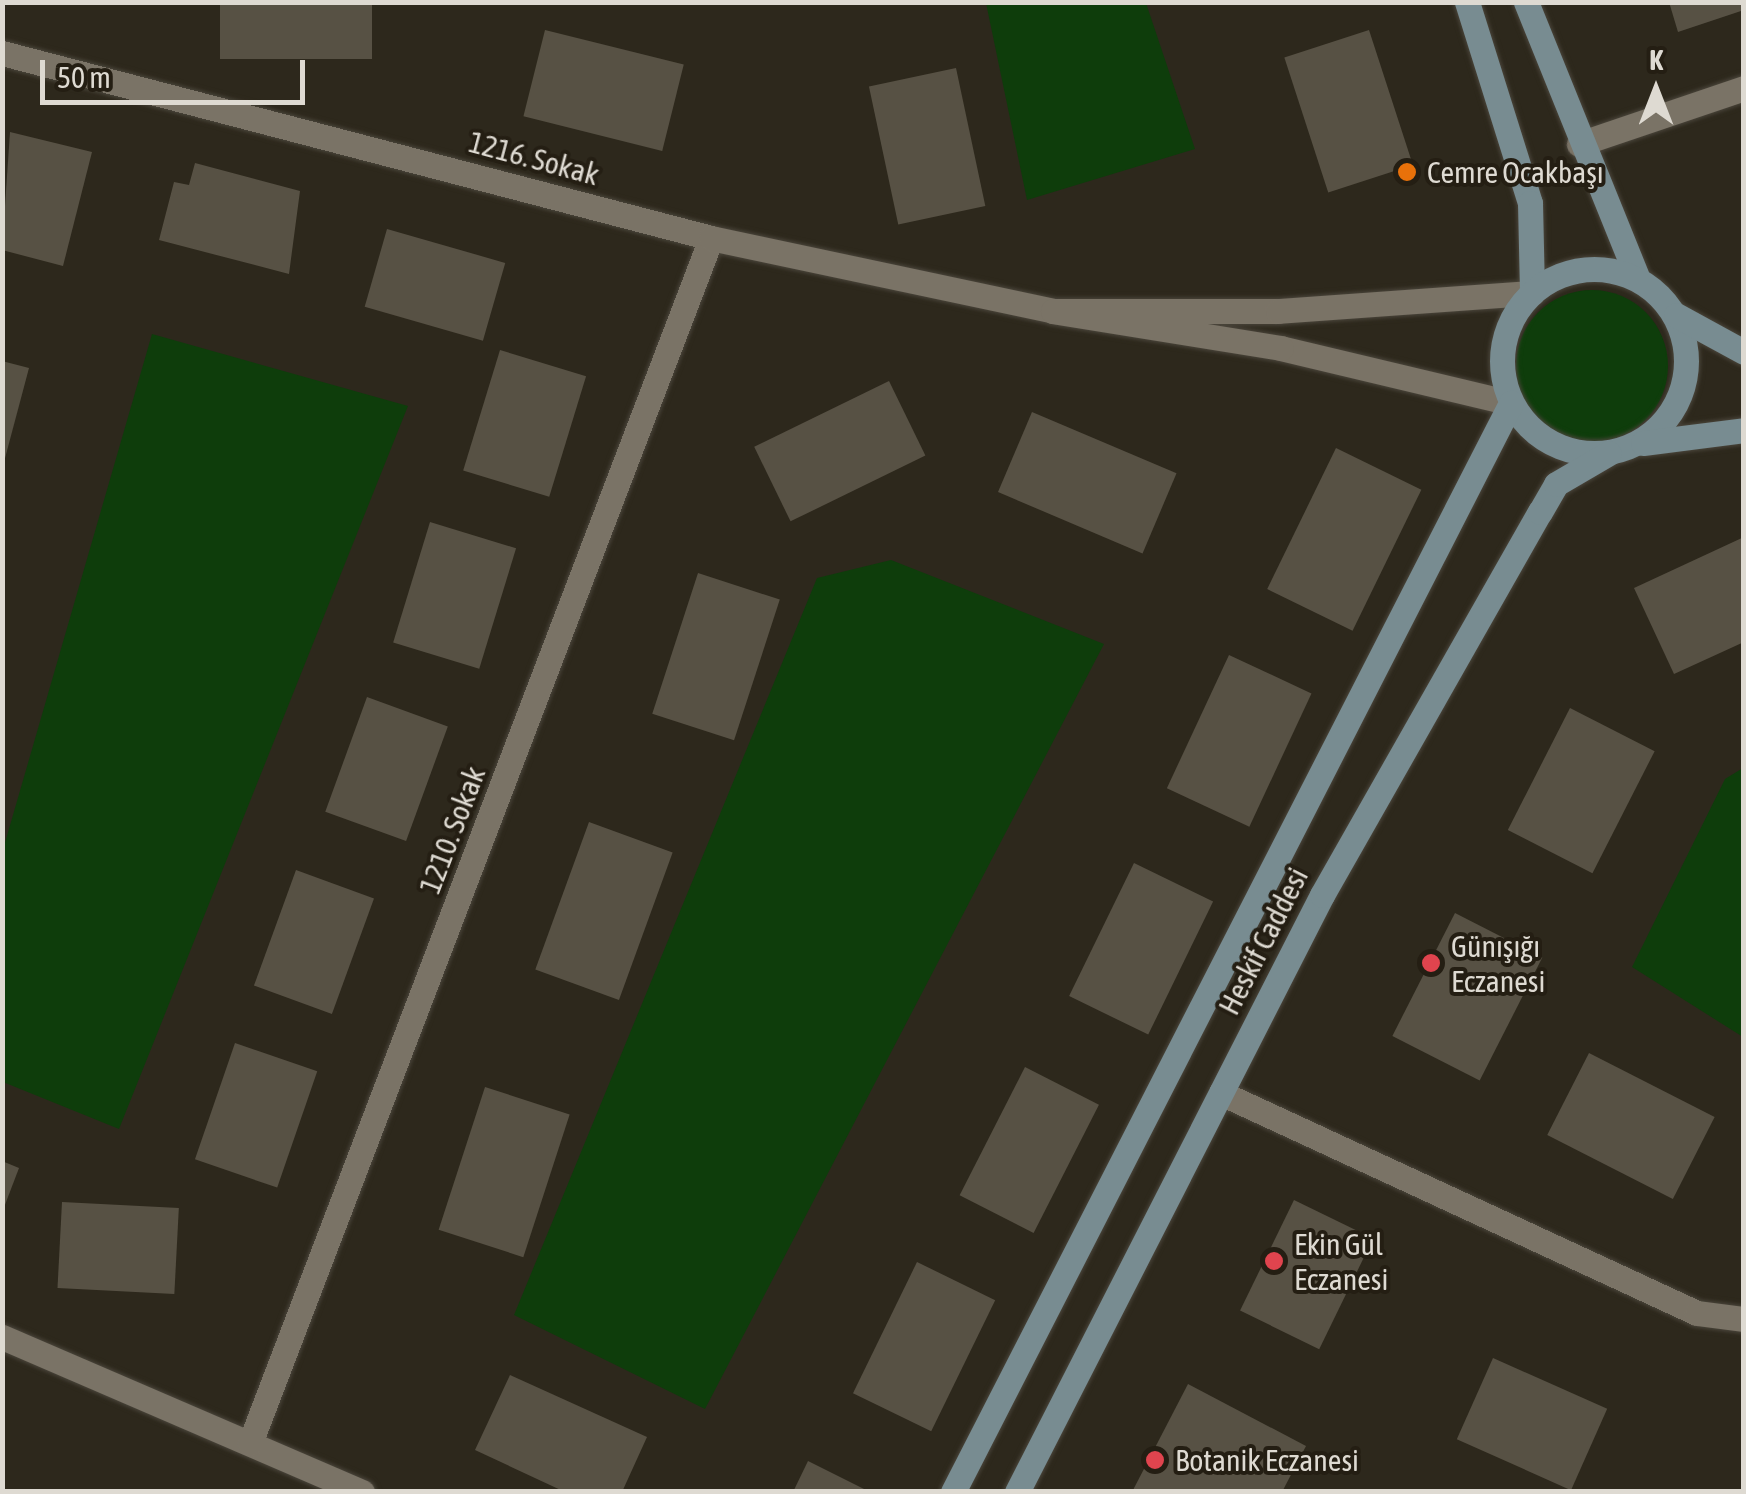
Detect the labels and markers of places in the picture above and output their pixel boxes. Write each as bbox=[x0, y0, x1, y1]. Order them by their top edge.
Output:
place label: Cemre Ocakbaşı bbox=[1427, 154, 1604, 190]
marker: Cemre Ocakbaşı bbox=[1396, 161, 1418, 183]
place label: Günışığı Eczanesi bbox=[1451, 928, 1545, 998]
marker: Günışığı Eczanesi bbox=[1420, 952, 1442, 974]
place label: Ekin Gül Eczanesi bbox=[1294, 1226, 1388, 1296]
marker: Ekin Gül Eczanesi bbox=[1263, 1250, 1285, 1272]
place label: Botanik Eczanesi bbox=[1175, 1442, 1359, 1478]
marker: Botanik Eczanesi bbox=[1144, 1449, 1166, 1471]

